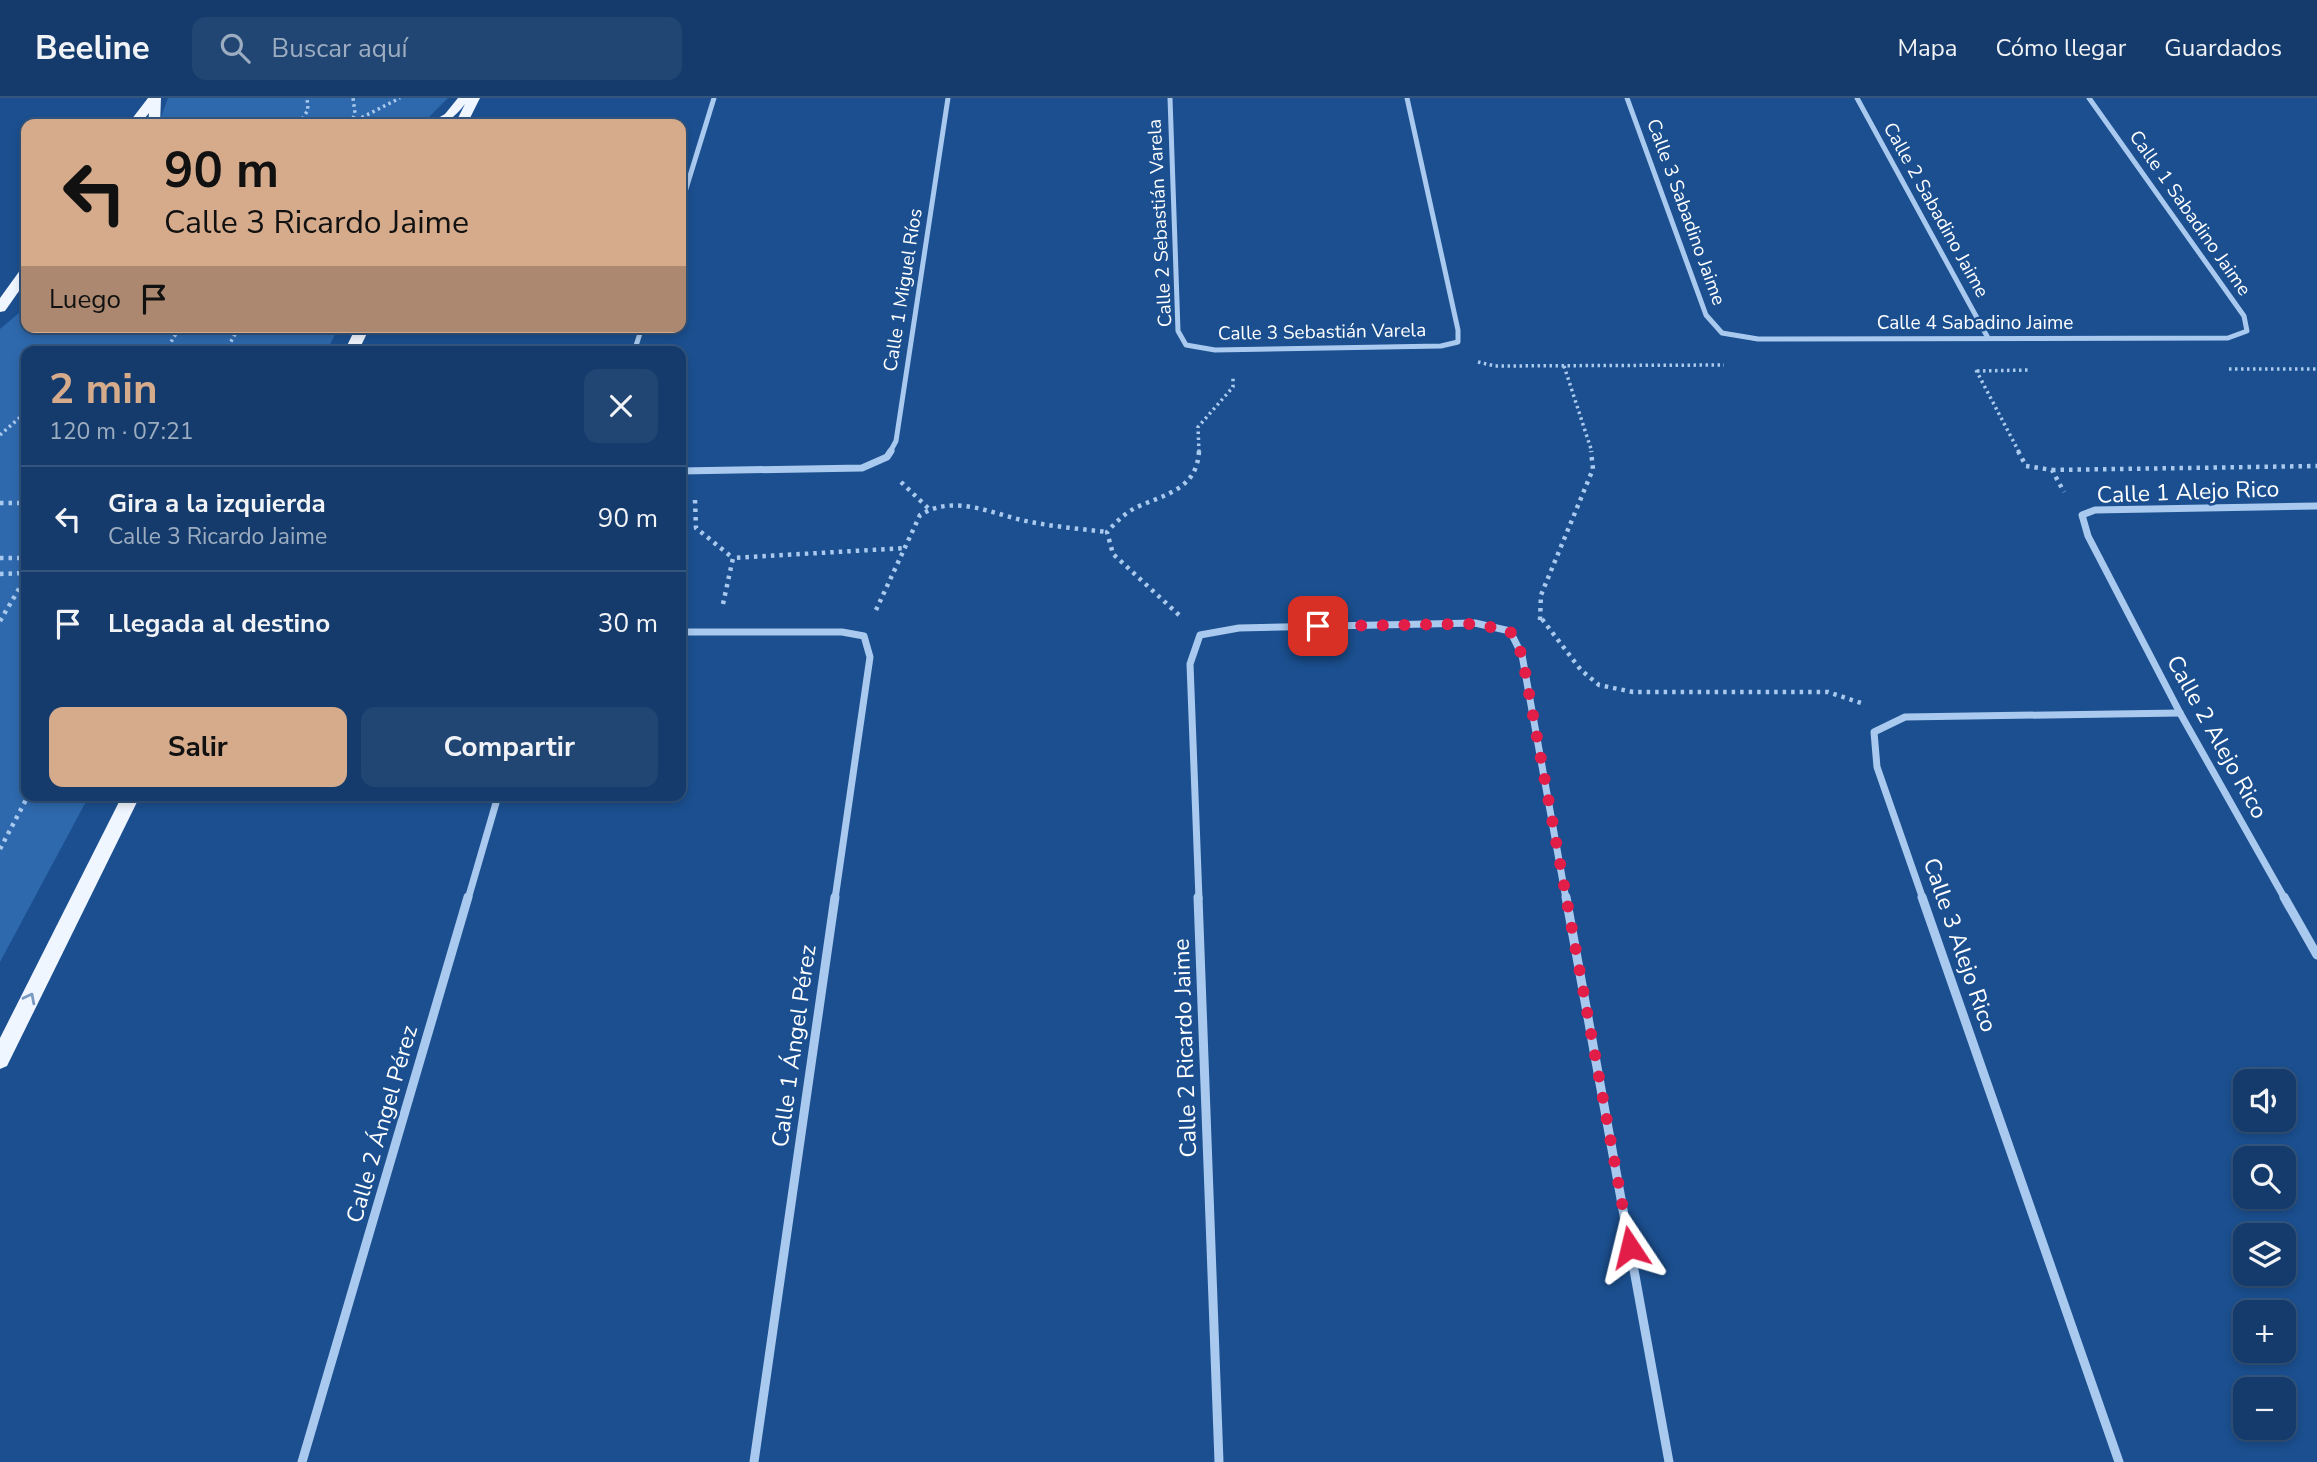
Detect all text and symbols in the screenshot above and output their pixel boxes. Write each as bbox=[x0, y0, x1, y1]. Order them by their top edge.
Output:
search box bbox=[192, 17, 682, 80]
text: Beeline bbox=[35, 26, 150, 71]
icon: search bbox=[216, 29, 254, 67]
text: Buscar aquí bbox=[272, 31, 408, 66]
text: Mapa bbox=[1897, 32, 1957, 64]
text: Cómo llegar bbox=[1995, 32, 2126, 64]
text: Guardados bbox=[2164, 32, 2282, 64]
street label: Calle 3 Sabadino Jaime bbox=[1640, 115, 1732, 309]
street label: Calle 2 Sebastián Varela bbox=[1142, 118, 1178, 328]
street label: Calle 2 Sabadino Jaime bbox=[1877, 118, 1995, 302]
street label: Calle 1 Sabadino Jaime bbox=[2123, 125, 2257, 301]
text: 90 m bbox=[164, 137, 279, 204]
icon: left bbox=[49, 147, 140, 238]
text: Calle 3 Ricardo Jaime bbox=[164, 201, 469, 244]
street label: Calle 1 Miguel Ríos bbox=[877, 207, 929, 373]
icon: arrive bbox=[135, 280, 173, 318]
text: Luego bbox=[49, 282, 121, 317]
street label: Calle 4 Sabadino Jaime bbox=[1877, 310, 2073, 336]
street label: Calle 3 Sebastián Varela bbox=[1218, 317, 1426, 347]
text: 2 min bbox=[49, 361, 158, 418]
button: close bbox=[584, 369, 658, 443]
text: 120 m · 07:21 bbox=[49, 416, 194, 447]
street label: Calle 1 Alejo Rico bbox=[2096, 473, 2280, 511]
text: Gira a la izquierda bbox=[108, 486, 326, 521]
icon: left bbox=[49, 500, 87, 538]
text: 90 m bbox=[598, 501, 658, 536]
text: Calle 3 Ricardo Jaime bbox=[108, 521, 327, 552]
pin bbox=[1288, 596, 1348, 656]
icon: arrive bbox=[49, 605, 87, 643]
text: Llegada al destino bbox=[108, 606, 330, 641]
text: 30 m bbox=[598, 606, 658, 641]
icon: arrive bbox=[1299, 607, 1337, 645]
street label: Calle 2 Alejo Rico bbox=[2159, 650, 2275, 824]
button: Salir bbox=[49, 707, 347, 787]
button: Compartir bbox=[361, 707, 658, 787]
street label: Calle 3 Alejo Rico bbox=[1916, 854, 2004, 1036]
street label: Calle 2 Ricardo Jaime bbox=[1166, 938, 1204, 1158]
street label: Calle 1 Ángel Pérez bbox=[764, 943, 824, 1149]
one-way arrow bbox=[22, 993, 36, 1005]
street label: Calle 2 Ángel Pérez bbox=[339, 1022, 425, 1226]
map controls bbox=[2233, 1069, 2296, 1440]
button: sound bbox=[2233, 1069, 2296, 1132]
button: search bbox=[2233, 1146, 2296, 1209]
position arrow bbox=[1593, 1210, 1667, 1284]
button: layers bbox=[2233, 1223, 2296, 1286]
button: + bbox=[2233, 1300, 2296, 1363]
button: − bbox=[2233, 1377, 2296, 1440]

